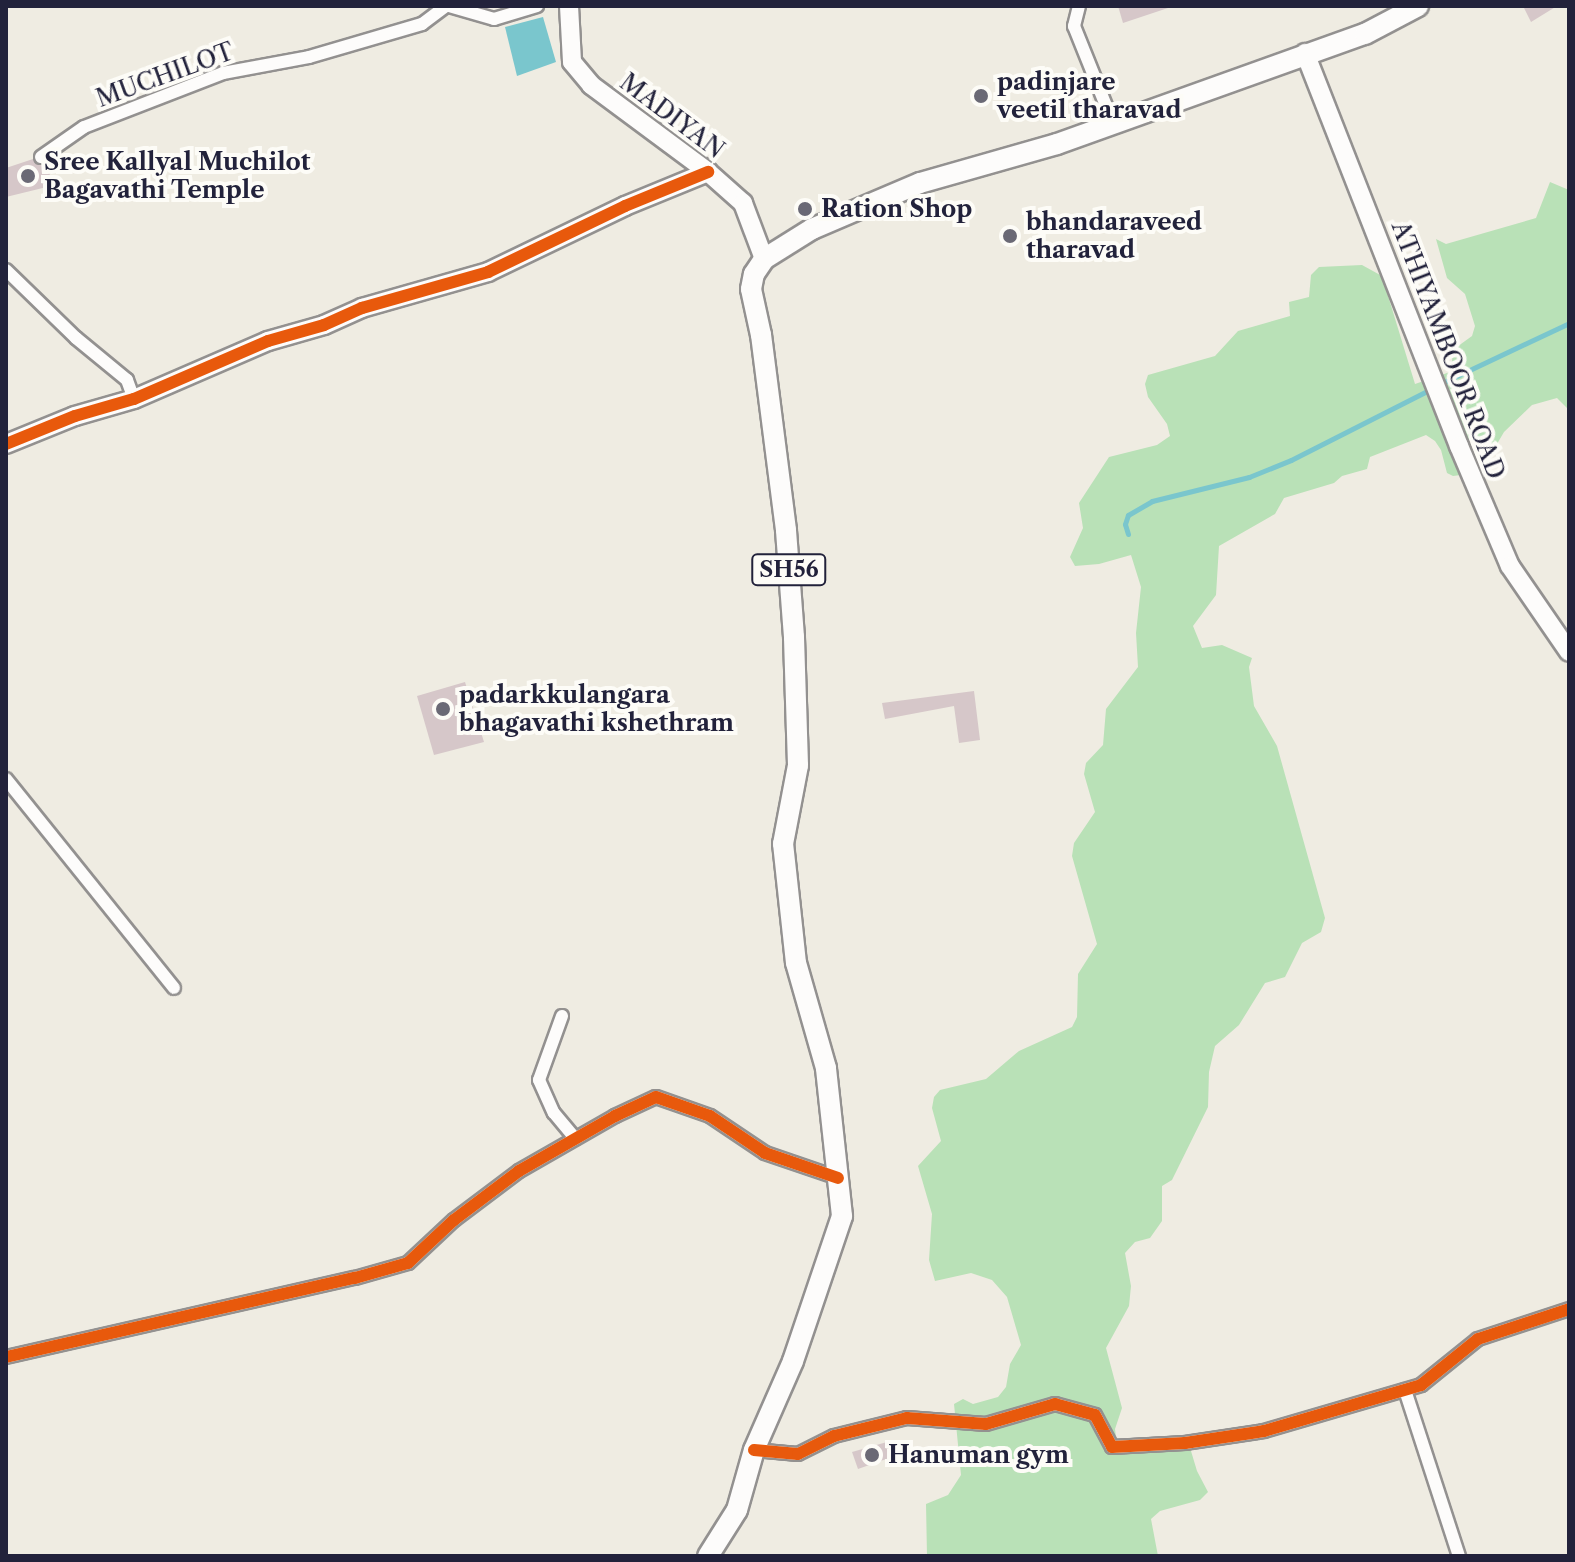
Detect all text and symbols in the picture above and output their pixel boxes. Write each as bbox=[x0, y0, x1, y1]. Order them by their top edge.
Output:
street label: MUCHILOT bbox=[92, 37, 238, 113]
street label: MADIYAN bbox=[614, 67, 730, 165]
place label: padinjare veetil tharavad bbox=[997, 68, 1181, 124]
marker: padinjare veetil tharavad bbox=[972, 87, 990, 105]
place label: Sree Kallyal Muchilot Bagavathi Temple bbox=[44, 148, 310, 204]
marker: Sree Kallyal Muchilot Bagavathi Temple bbox=[19, 167, 37, 185]
place label: Ration Shop bbox=[821, 195, 972, 223]
marker: Ration Shop bbox=[796, 200, 814, 218]
place label: bhandaraveed tharavad bbox=[1026, 208, 1202, 264]
street label: ATHIYAMBOOR ROAD bbox=[1385, 217, 1511, 483]
marker: bhandaraveed tharavad bbox=[1001, 227, 1019, 245]
road number: SH56 bbox=[751, 552, 827, 588]
place label: padarkkulangara bhagavathi kshethram bbox=[459, 681, 734, 737]
marker: padarkkulangara bhagavathi kshethram bbox=[434, 700, 452, 718]
place label: Hanuman gym bbox=[888, 1441, 1069, 1469]
marker: Hanuman gym bbox=[863, 1446, 881, 1464]

